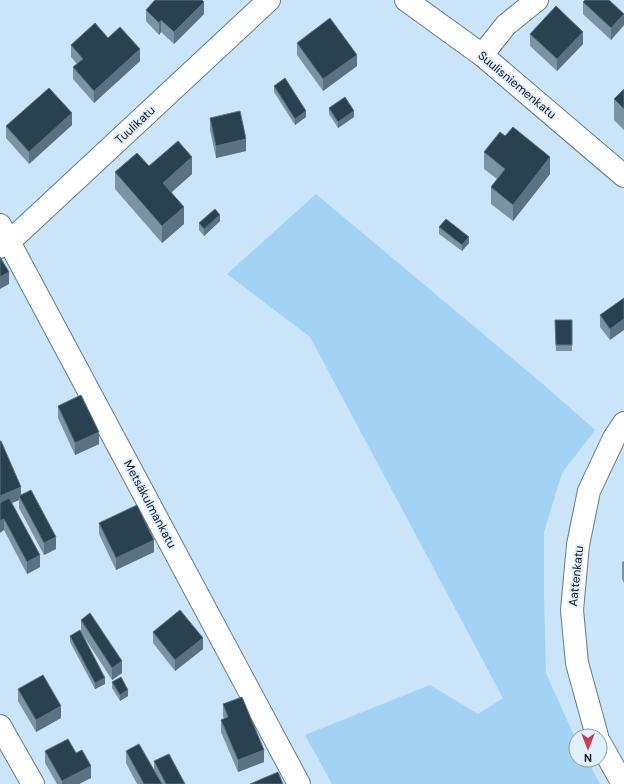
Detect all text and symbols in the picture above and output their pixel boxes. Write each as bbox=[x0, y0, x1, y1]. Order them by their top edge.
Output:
street label: Suulisniemenkatu bbox=[475, 48, 559, 122]
street label: Tuulikatu bbox=[111, 102, 159, 148]
street label: Metsäkulmankatu bbox=[120, 457, 180, 551]
street label: Aattenkatu bbox=[565, 545, 587, 607]
north arrow bbox=[568, 728, 608, 768]
text: N bbox=[584, 751, 592, 765]

